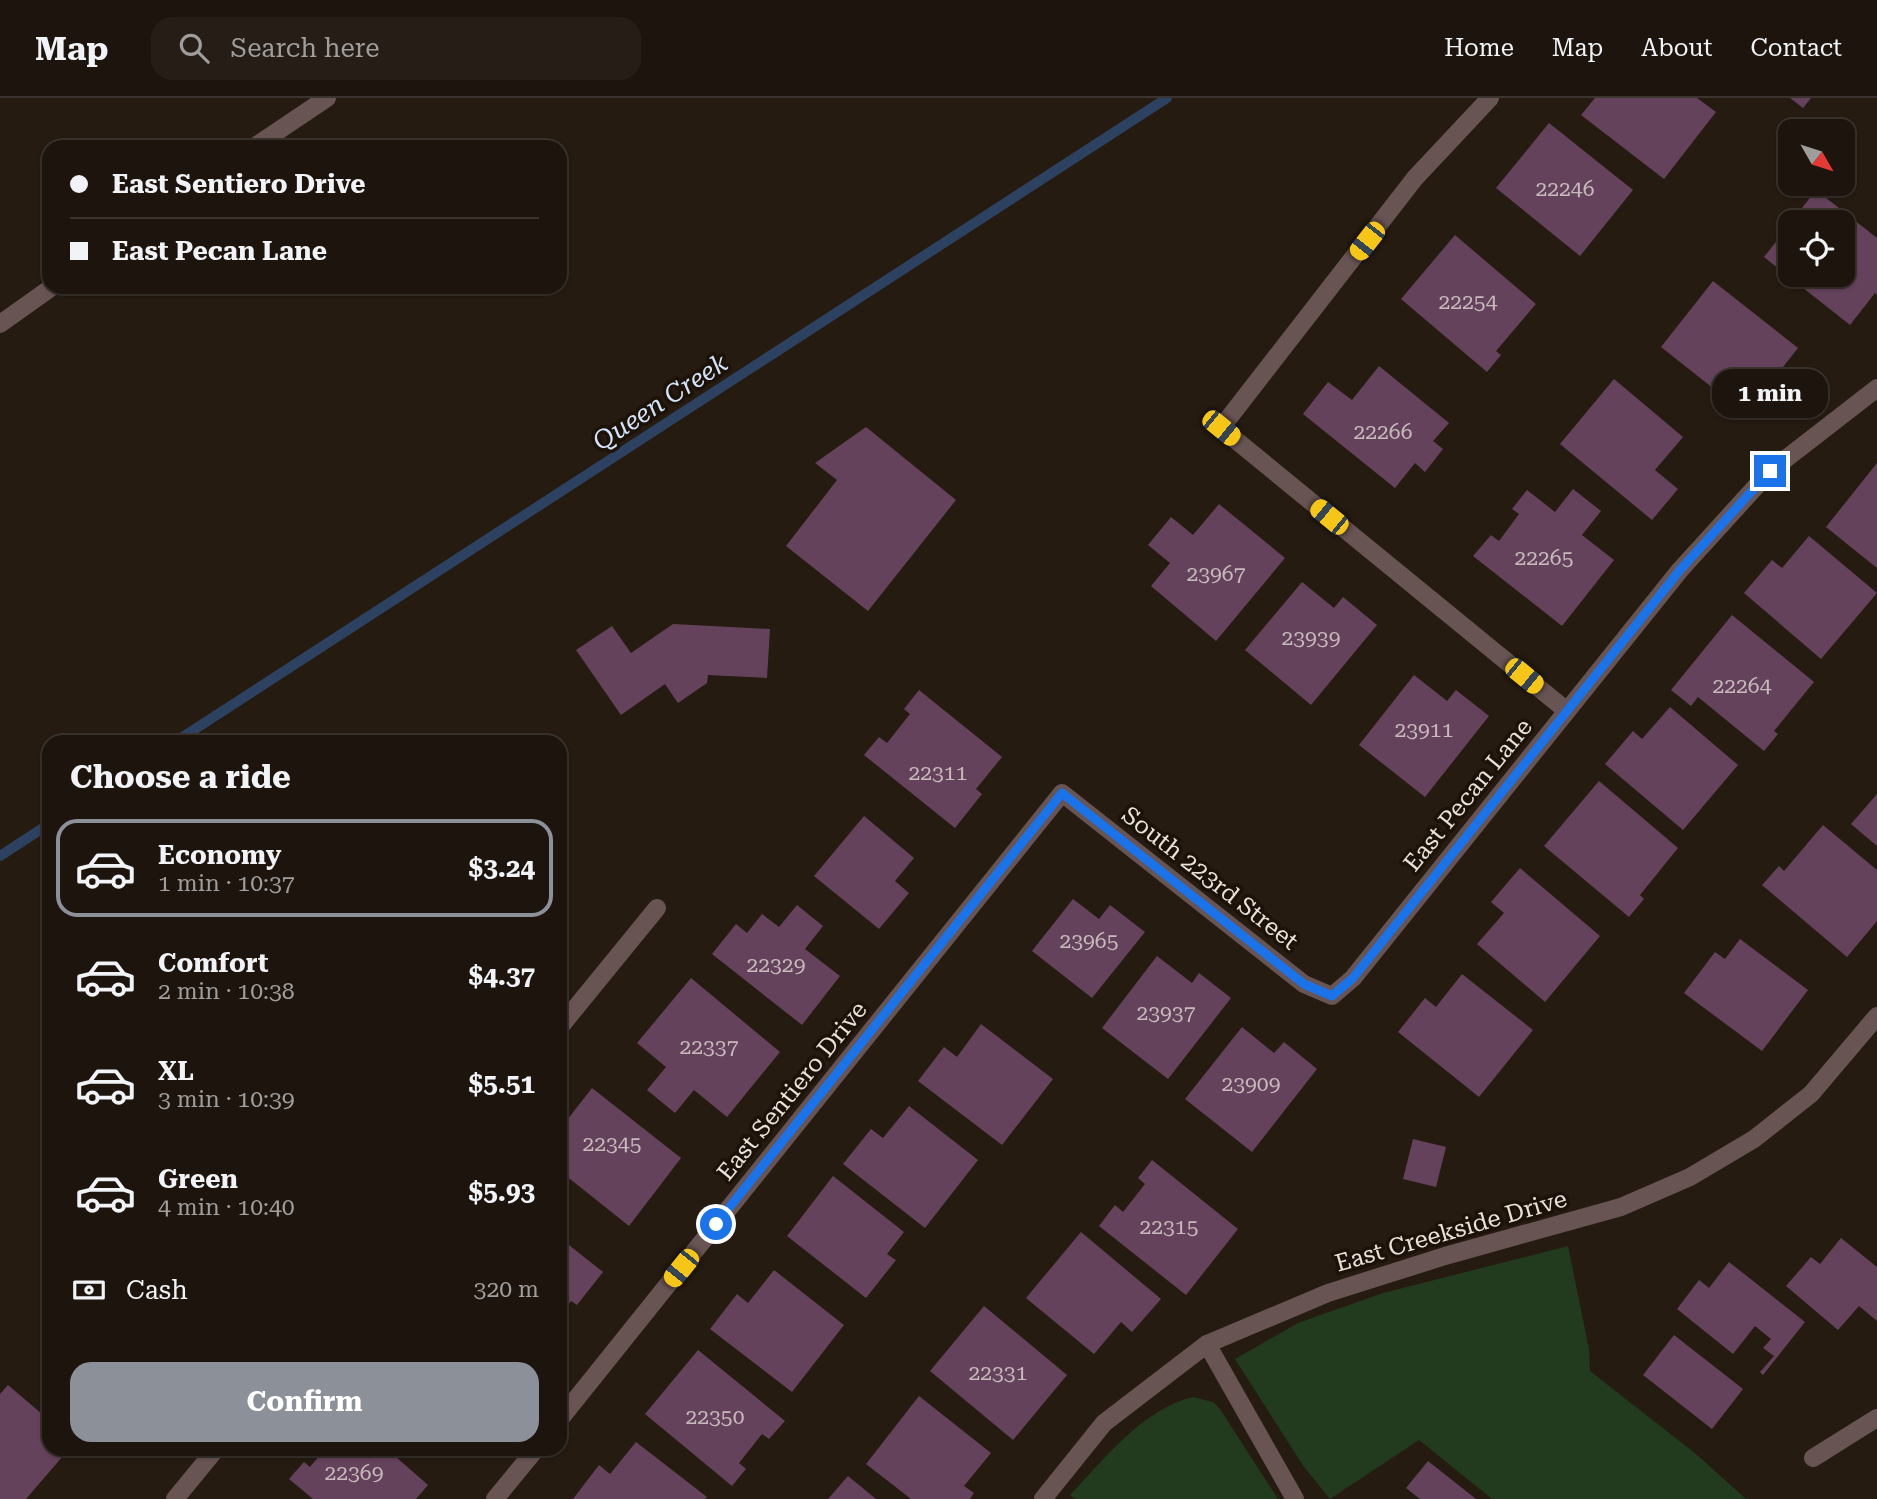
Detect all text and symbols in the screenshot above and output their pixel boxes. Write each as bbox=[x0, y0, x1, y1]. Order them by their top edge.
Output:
search box bbox=[151, 17, 641, 80]
text: Map bbox=[35, 29, 109, 68]
icon: search bbox=[175, 29, 213, 67]
text: Search here bbox=[231, 33, 380, 63]
text: Home bbox=[1444, 34, 1514, 62]
text: Map bbox=[1552, 34, 1603, 62]
text: About bbox=[1641, 34, 1712, 62]
text: Contact bbox=[1750, 34, 1842, 62]
north arrow bbox=[1778, 119, 1855, 196]
map controls bbox=[1778, 119, 1855, 287]
text: East Sentiero Drive bbox=[112, 169, 366, 199]
house number: 22246 bbox=[1536, 177, 1594, 201]
button: locate bbox=[1778, 210, 1855, 287]
car bbox=[1346, 218, 1389, 264]
text: East Pecan Lane bbox=[112, 236, 327, 266]
house number: 22254 bbox=[1439, 290, 1498, 314]
water label: Queen Creek bbox=[587, 347, 733, 457]
callout: 1 min bbox=[1712, 370, 1828, 418]
text: 1 min bbox=[1738, 380, 1802, 407]
car bbox=[1199, 407, 1244, 449]
house number: 22266 bbox=[1354, 420, 1412, 444]
route end bbox=[1754, 455, 1786, 487]
car bbox=[1307, 496, 1352, 538]
house number: 22265 bbox=[1515, 546, 1573, 570]
house number: 23967 bbox=[1187, 562, 1246, 586]
house number: 23939 bbox=[1282, 626, 1340, 650]
car bbox=[1502, 655, 1547, 697]
house number: 22264 bbox=[1713, 674, 1772, 698]
street label: East Pecan Lane bbox=[1398, 713, 1538, 877]
house number: 23911 bbox=[1395, 718, 1453, 742]
text: Choose a ride bbox=[70, 758, 291, 796]
house number: 22311 bbox=[909, 761, 967, 785]
street label: South 223rd Street bbox=[1116, 801, 1304, 955]
icon: car bbox=[74, 837, 137, 900]
text: Economy bbox=[158, 840, 281, 870]
text: $3.24 bbox=[469, 853, 535, 883]
text: 1 min · 10:37 bbox=[158, 870, 295, 897]
house number: 23965 bbox=[1060, 929, 1118, 953]
icon: car bbox=[74, 945, 137, 1008]
text: Comfort bbox=[158, 948, 268, 978]
house number: 22329 bbox=[747, 953, 805, 977]
text: $4.37 bbox=[469, 961, 535, 991]
text: 2 min · 10:38 bbox=[158, 978, 295, 1005]
street label: East Sentiero Drive bbox=[711, 996, 873, 1186]
house number: 23937 bbox=[1137, 1001, 1196, 1025]
house number: 22337 bbox=[680, 1035, 739, 1059]
icon: car bbox=[74, 1053, 137, 1116]
text: XL bbox=[158, 1056, 194, 1086]
text: $5.51 bbox=[469, 1069, 535, 1099]
house number: 23909 bbox=[1222, 1072, 1280, 1096]
text: 3 min · 10:39 bbox=[158, 1086, 295, 1113]
house number: 22345 bbox=[583, 1132, 641, 1156]
icon: car bbox=[74, 1161, 137, 1224]
text: Green bbox=[158, 1164, 238, 1194]
text: $5.93 bbox=[469, 1177, 535, 1207]
street label: East Creekside Drive bbox=[1332, 1185, 1570, 1277]
text: 4 min · 10:40 bbox=[158, 1194, 295, 1221]
route start bbox=[700, 1208, 732, 1240]
house number: 22315 bbox=[1140, 1215, 1198, 1239]
car bbox=[660, 1245, 703, 1291]
icon: cash bbox=[70, 1271, 108, 1309]
text: Cash bbox=[126, 1275, 188, 1305]
text: 320 m bbox=[474, 1276, 539, 1303]
house number: 22331 bbox=[969, 1361, 1027, 1385]
button: Confirm bbox=[70, 1362, 539, 1442]
house number: 22350 bbox=[686, 1405, 744, 1429]
house number: 22369 bbox=[325, 1461, 383, 1485]

